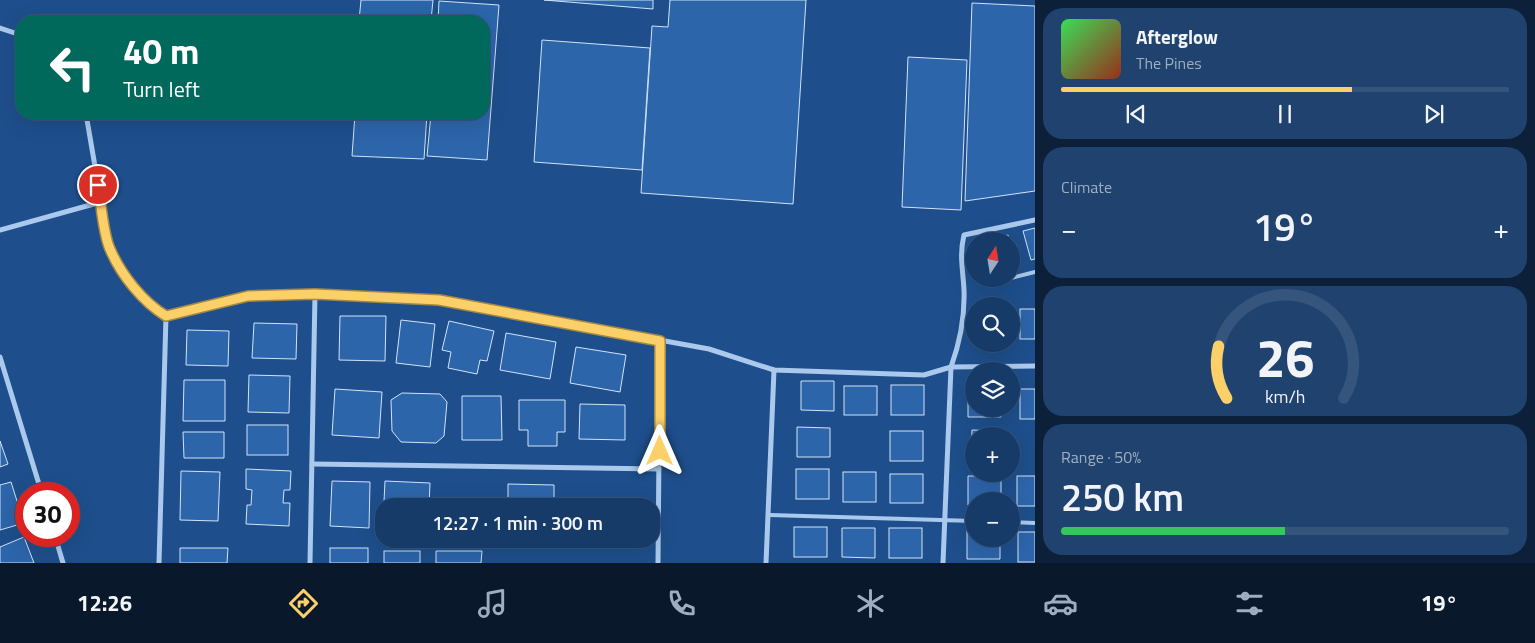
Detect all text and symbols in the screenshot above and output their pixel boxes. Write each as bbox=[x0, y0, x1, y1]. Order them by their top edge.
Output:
text: Afterglow bbox=[1136, 22, 1218, 51]
text: 40 m bbox=[123, 24, 199, 78]
icon: left bbox=[40, 35, 105, 100]
text: The Pines bbox=[1136, 51, 1202, 75]
text: Turn left bbox=[123, 72, 200, 106]
icon: previous bbox=[1122, 100, 1150, 128]
icon: pause bbox=[1271, 100, 1299, 128]
icon: next bbox=[1420, 100, 1448, 128]
pin bbox=[77, 164, 119, 206]
icon: arrive bbox=[84, 171, 112, 199]
text: Climate bbox=[1061, 175, 1112, 199]
text: 19° bbox=[1253, 198, 1317, 256]
text: − bbox=[1061, 207, 1077, 250]
text: + bbox=[1493, 207, 1509, 250]
north arrow bbox=[965, 232, 1020, 288]
map controls bbox=[965, 232, 1020, 547]
button: search bbox=[965, 297, 1020, 352]
text: 26 bbox=[1256, 318, 1314, 397]
button: layers bbox=[965, 362, 1020, 417]
text: km/h bbox=[1265, 383, 1305, 410]
position arrow bbox=[633, 424, 685, 476]
button: + bbox=[965, 427, 1020, 482]
text: Range · 50% bbox=[1061, 445, 1141, 469]
text: 250 km bbox=[1061, 468, 1184, 526]
speed limit sign: 30 bbox=[15, 482, 80, 547]
button: − bbox=[965, 492, 1020, 547]
text: 12:27 · 1 min · 300 m bbox=[432, 508, 603, 537]
text: 12:26 bbox=[77, 586, 132, 620]
icon: directions bbox=[286, 586, 321, 621]
icon: music bbox=[475, 586, 510, 621]
icon: phone bbox=[664, 586, 699, 621]
icon: climate bbox=[853, 586, 888, 621]
icon: car bbox=[1043, 586, 1078, 621]
icon: filters bbox=[1232, 586, 1267, 621]
text: 19° bbox=[1421, 586, 1458, 620]

